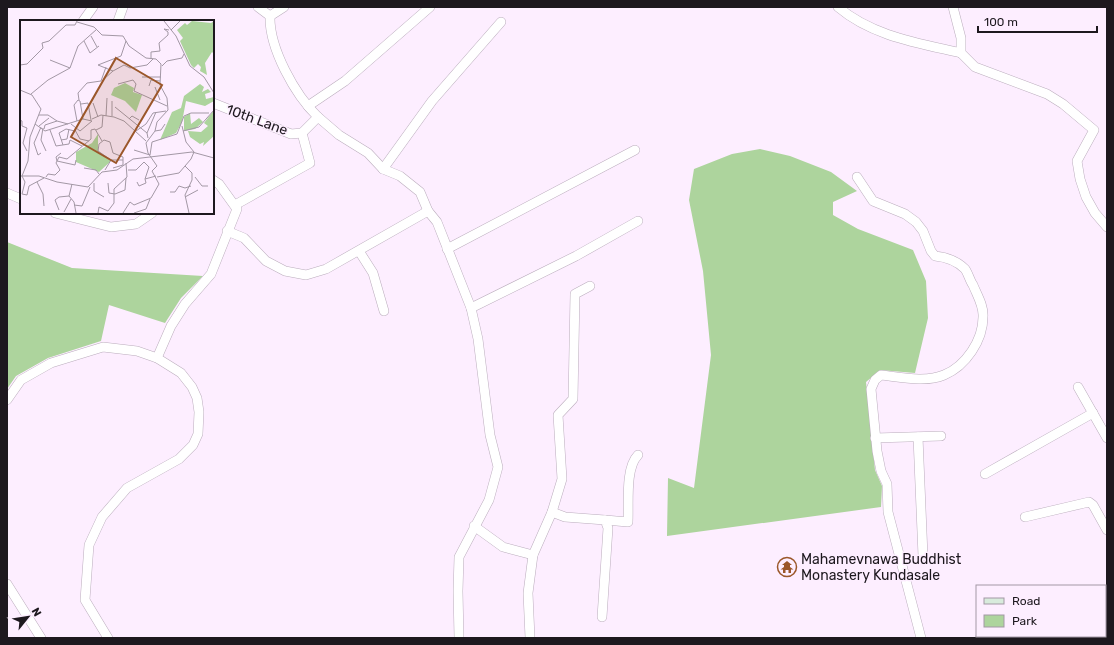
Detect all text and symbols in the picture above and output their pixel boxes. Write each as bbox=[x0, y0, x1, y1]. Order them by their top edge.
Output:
scale bar bbox=[978, 8, 1097, 34]
text: 100 m bbox=[984, 15, 1018, 29]
inset map bbox=[20, 20, 214, 214]
street label: 10th Lane bbox=[224, 101, 290, 139]
place label: Mahamevnawa Buddhist Monastery Kundasale bbox=[801, 551, 962, 584]
temple icon: Mahamevnawa Buddhist Monastery Kundasale bbox=[776, 556, 798, 578]
legend bbox=[976, 585, 1106, 637]
text: Road bbox=[1012, 594, 1040, 608]
north arrow bbox=[8, 597, 48, 637]
text: N bbox=[29, 606, 44, 619]
text: Park bbox=[1012, 614, 1038, 628]

